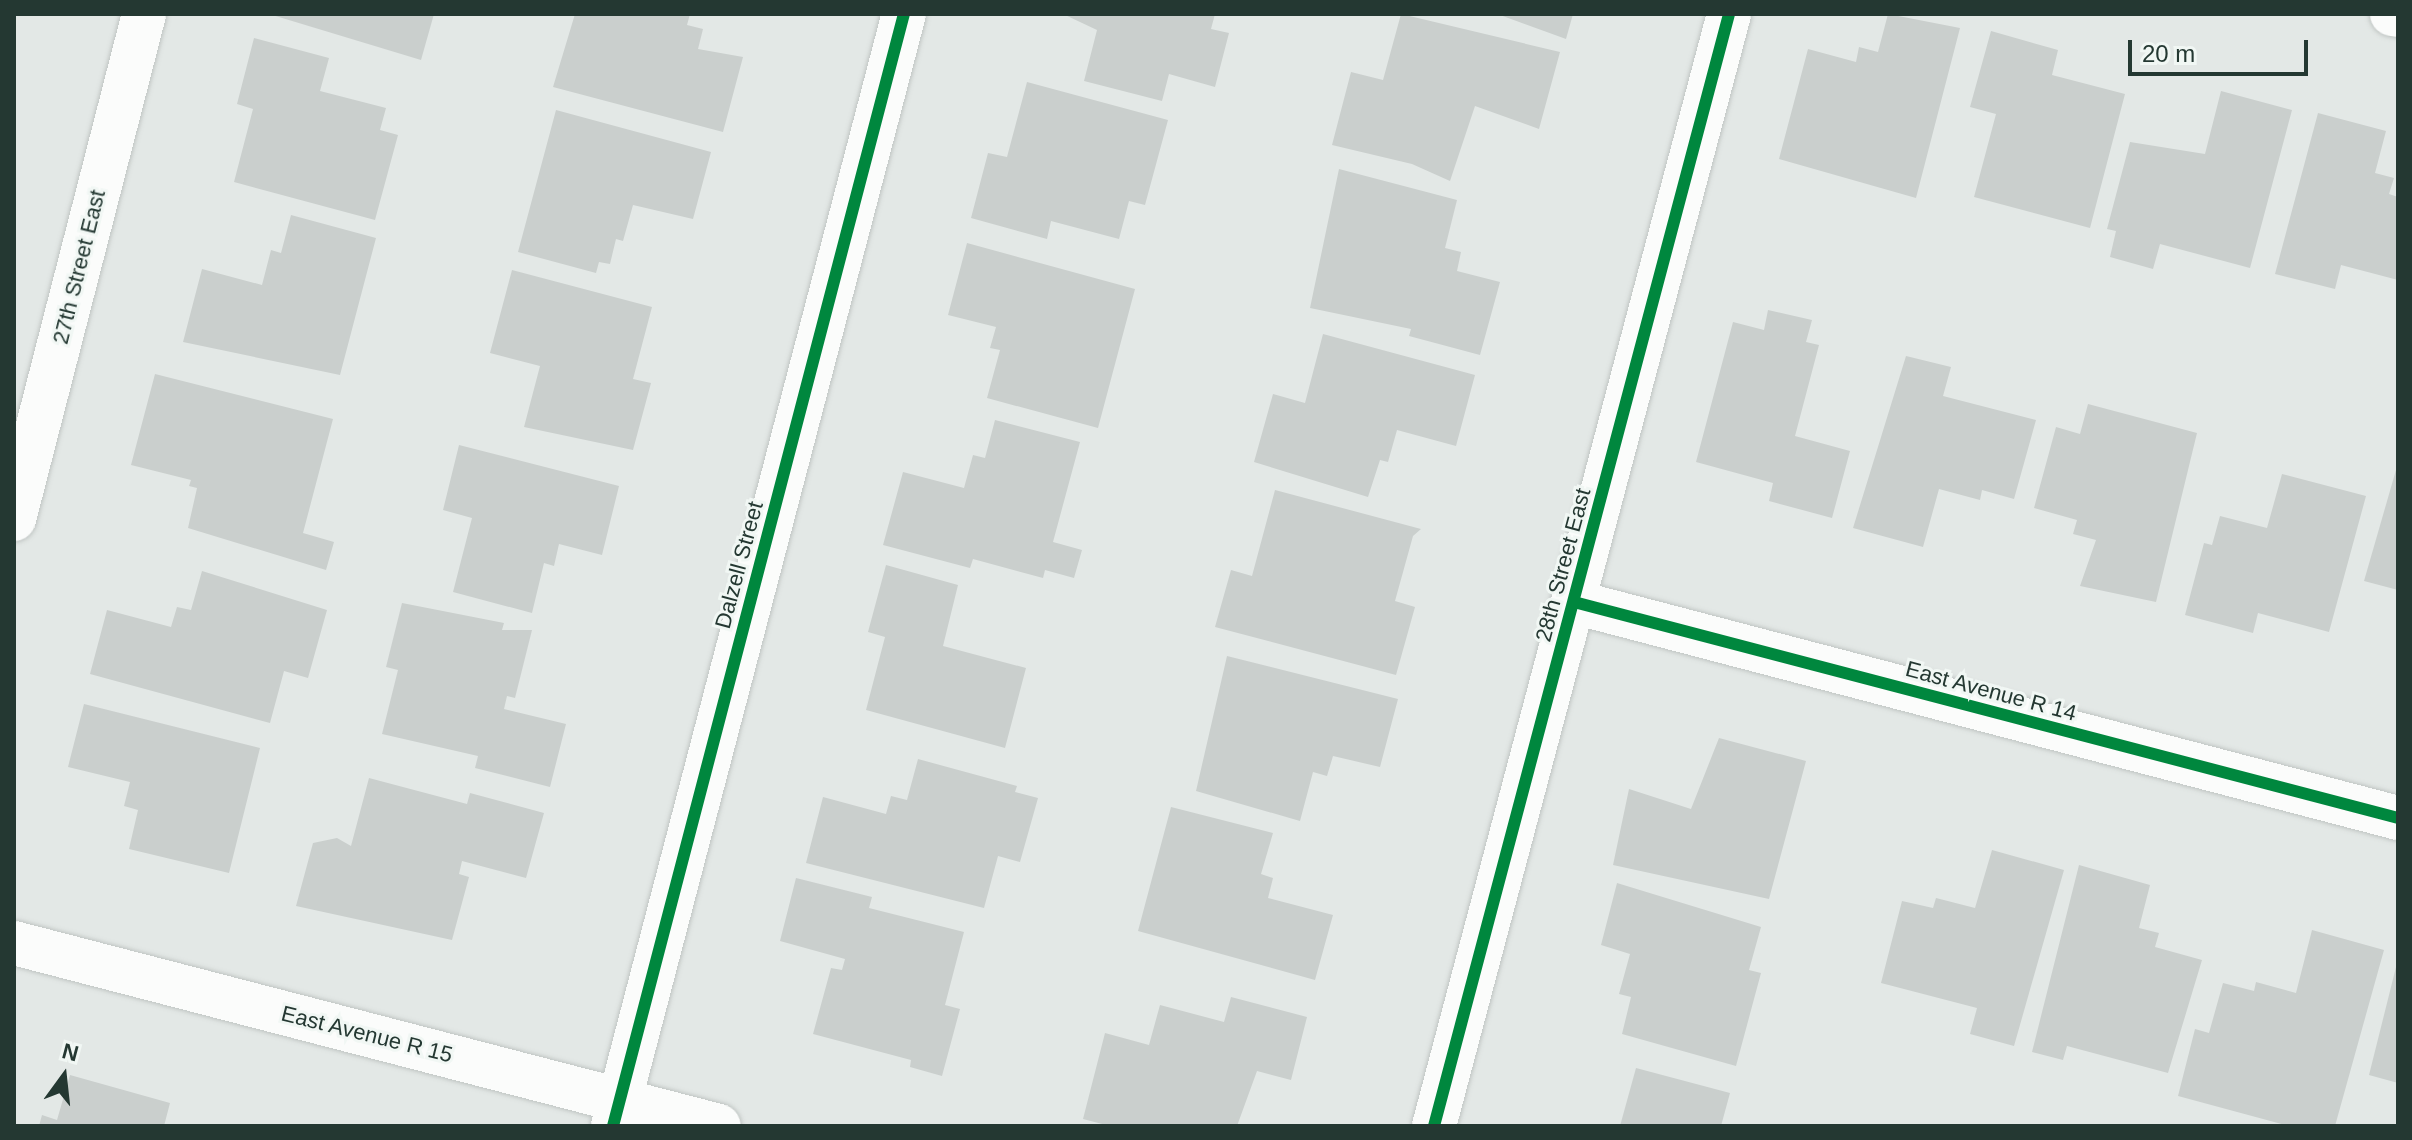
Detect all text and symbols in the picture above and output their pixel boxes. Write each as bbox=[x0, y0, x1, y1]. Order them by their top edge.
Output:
scale bar bbox=[2132, 24, 2312, 74]
text: 20 m bbox=[2142, 40, 2195, 67]
street label: 27th Street East bbox=[47, 187, 111, 347]
street label: 28th Street East bbox=[1530, 485, 1596, 645]
street label: Dalzell Street bbox=[709, 498, 769, 632]
street label: East Avenue R 14 bbox=[1902, 655, 2080, 727]
street label: East Avenue R 15 bbox=[278, 1000, 456, 1068]
north arrow bbox=[24, 1036, 104, 1116]
text: N bbox=[59, 1038, 81, 1066]

